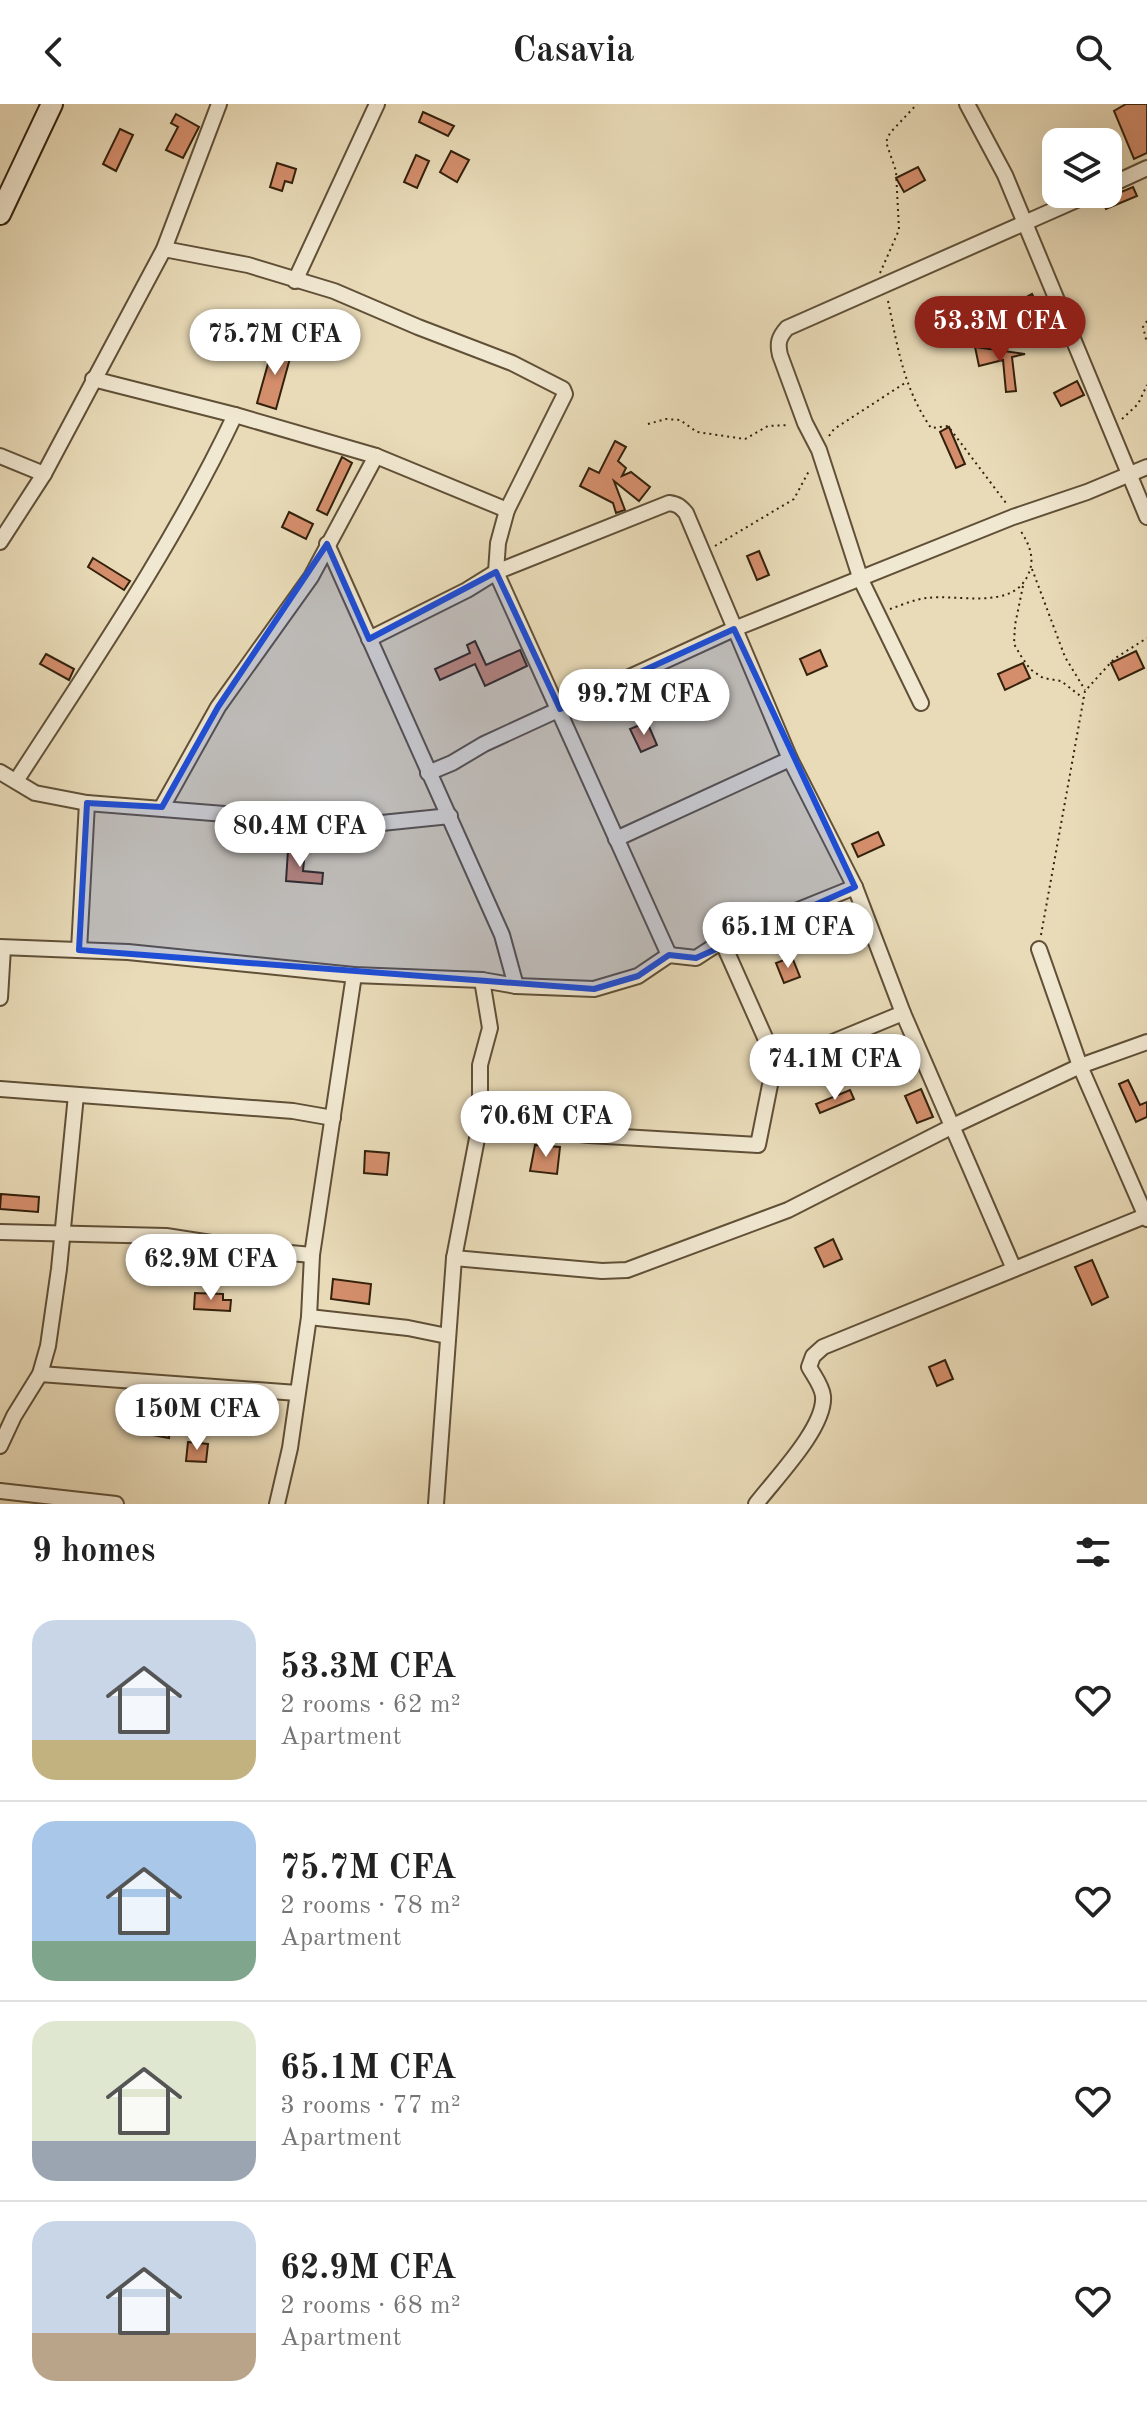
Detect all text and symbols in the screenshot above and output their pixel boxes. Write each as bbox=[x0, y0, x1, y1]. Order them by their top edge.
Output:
icon: back bbox=[32, 30, 76, 74]
icon: search bbox=[1071, 30, 1115, 74]
text: Casavia bbox=[512, 34, 635, 70]
map controls bbox=[1042, 128, 1122, 208]
button: layers bbox=[1042, 128, 1122, 208]
pin: 53.3M CFA bbox=[908, 296, 1092, 364]
pin: 75.7M CFA bbox=[183, 309, 367, 377]
text: 53.3M CFA bbox=[933, 309, 1067, 335]
text: 75.7M CFA bbox=[208, 322, 342, 348]
pin: 99.7M CFA bbox=[552, 669, 736, 737]
text: 99.7M CFA bbox=[577, 682, 711, 708]
pin: 80.4M CFA bbox=[208, 801, 392, 869]
text: 80.4M CFA bbox=[233, 814, 367, 840]
pin: 65.1M CFA bbox=[696, 902, 880, 970]
text: 65.1M CFA bbox=[721, 915, 855, 941]
pin: 74.1M CFA bbox=[743, 1034, 927, 1102]
text: 74.1M CFA bbox=[768, 1047, 902, 1073]
pin: 70.6M CFA bbox=[454, 1091, 638, 1159]
text: 70.6M CFA bbox=[479, 1104, 613, 1130]
pin: 62.9M CFA bbox=[119, 1234, 303, 1302]
text: 62.9M CFA bbox=[144, 1247, 278, 1273]
pin: 150M CFA bbox=[114, 1384, 280, 1452]
text: 150M CFA bbox=[133, 1397, 261, 1423]
icon: filters bbox=[1071, 1530, 1115, 1574]
text: 9 homes bbox=[32, 1535, 155, 1569]
text: 53.3M CFA bbox=[280, 1651, 456, 1685]
icon: home bbox=[96, 1652, 192, 1748]
icon: heart bbox=[1071, 1678, 1115, 1722]
text: 2 rooms · 62 m² bbox=[280, 1692, 461, 1718]
text: Apartment bbox=[280, 1724, 402, 1750]
text: 75.7M CFA bbox=[280, 1852, 456, 1886]
icon: home bbox=[96, 1853, 192, 1949]
icon: heart bbox=[1071, 1879, 1115, 1923]
text: 2 rooms · 78 m² bbox=[280, 1893, 461, 1919]
text: Apartment bbox=[280, 1925, 402, 1951]
text: 65.1M CFA bbox=[280, 2052, 456, 2086]
icon: home bbox=[96, 2053, 192, 2149]
icon: heart bbox=[1071, 2079, 1115, 2123]
text: 3 rooms · 77 m² bbox=[280, 2093, 461, 2119]
text: Apartment bbox=[280, 2125, 402, 2151]
text: 62.9M CFA bbox=[280, 2252, 456, 2286]
icon: home bbox=[96, 2253, 192, 2349]
icon: heart bbox=[1071, 2279, 1115, 2323]
text: 2 rooms · 68 m² bbox=[280, 2293, 461, 2319]
text: Apartment bbox=[280, 2325, 402, 2351]

